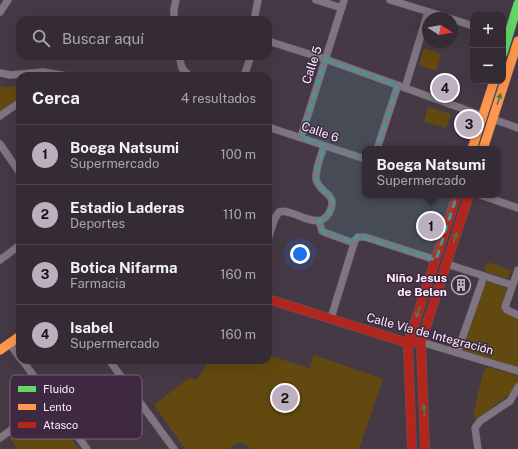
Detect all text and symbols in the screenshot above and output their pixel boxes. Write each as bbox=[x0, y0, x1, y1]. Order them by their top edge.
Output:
north arrow bbox=[422, 12, 458, 48]
map controls bbox=[470, 12, 506, 84]
button: + bbox=[470, 12, 506, 48]
search box bbox=[16, 16, 272, 60]
icon: search bbox=[30, 27, 52, 49]
text: Buscar aquí bbox=[62, 30, 144, 47]
street label: Calle 5 bbox=[299, 44, 325, 86]
button: − bbox=[470, 48, 506, 84]
pin: 4 bbox=[432, 73, 458, 103]
text: Cerca bbox=[32, 88, 80, 108]
text: 4 resultados bbox=[181, 91, 256, 106]
one-way arrow bbox=[497, 92, 503, 104]
pin: 3 bbox=[456, 109, 482, 139]
street label: Calle 6 bbox=[299, 119, 341, 145]
text: Boega Natsumi bbox=[70, 139, 179, 156]
popup bbox=[362, 146, 500, 198]
text: 1 bbox=[42, 147, 48, 162]
text: 100 m bbox=[220, 147, 256, 162]
text: Supermercado bbox=[70, 156, 159, 171]
text: Boega Natsumi bbox=[376, 156, 486, 173]
text: Supermercado bbox=[376, 173, 466, 188]
text: Estadio Laderas bbox=[70, 199, 184, 216]
text: 2 bbox=[41, 207, 49, 222]
text: 110 m bbox=[223, 207, 256, 222]
pin: 1 bbox=[418, 211, 444, 241]
text: Deportes bbox=[70, 216, 125, 231]
one-way arrow bbox=[452, 232, 458, 244]
your location bbox=[290, 244, 310, 264]
text: Botica Nifarma bbox=[70, 259, 177, 276]
text: 3 bbox=[41, 267, 49, 282]
text: 160 m bbox=[220, 267, 256, 282]
place label: Niño Jesus de Belen bbox=[386, 271, 447, 299]
building icon: Niño Jesus de Belen bbox=[450, 274, 472, 296]
text: Farmacia bbox=[70, 276, 126, 291]
one-way arrow bbox=[415, 306, 421, 318]
street label: Calle Vía de Integración bbox=[365, 310, 495, 358]
text: Isabel bbox=[70, 319, 114, 336]
text: 4 bbox=[41, 327, 49, 342]
text: 160 m bbox=[220, 327, 256, 342]
text: Supermercado bbox=[70, 336, 159, 351]
legend bbox=[10, 375, 142, 439]
text: Fluido bbox=[43, 383, 75, 395]
pin: 2 bbox=[272, 383, 298, 413]
text: Lento bbox=[43, 401, 72, 413]
one-way arrow bbox=[421, 404, 428, 416]
text: Atasco bbox=[43, 419, 78, 431]

